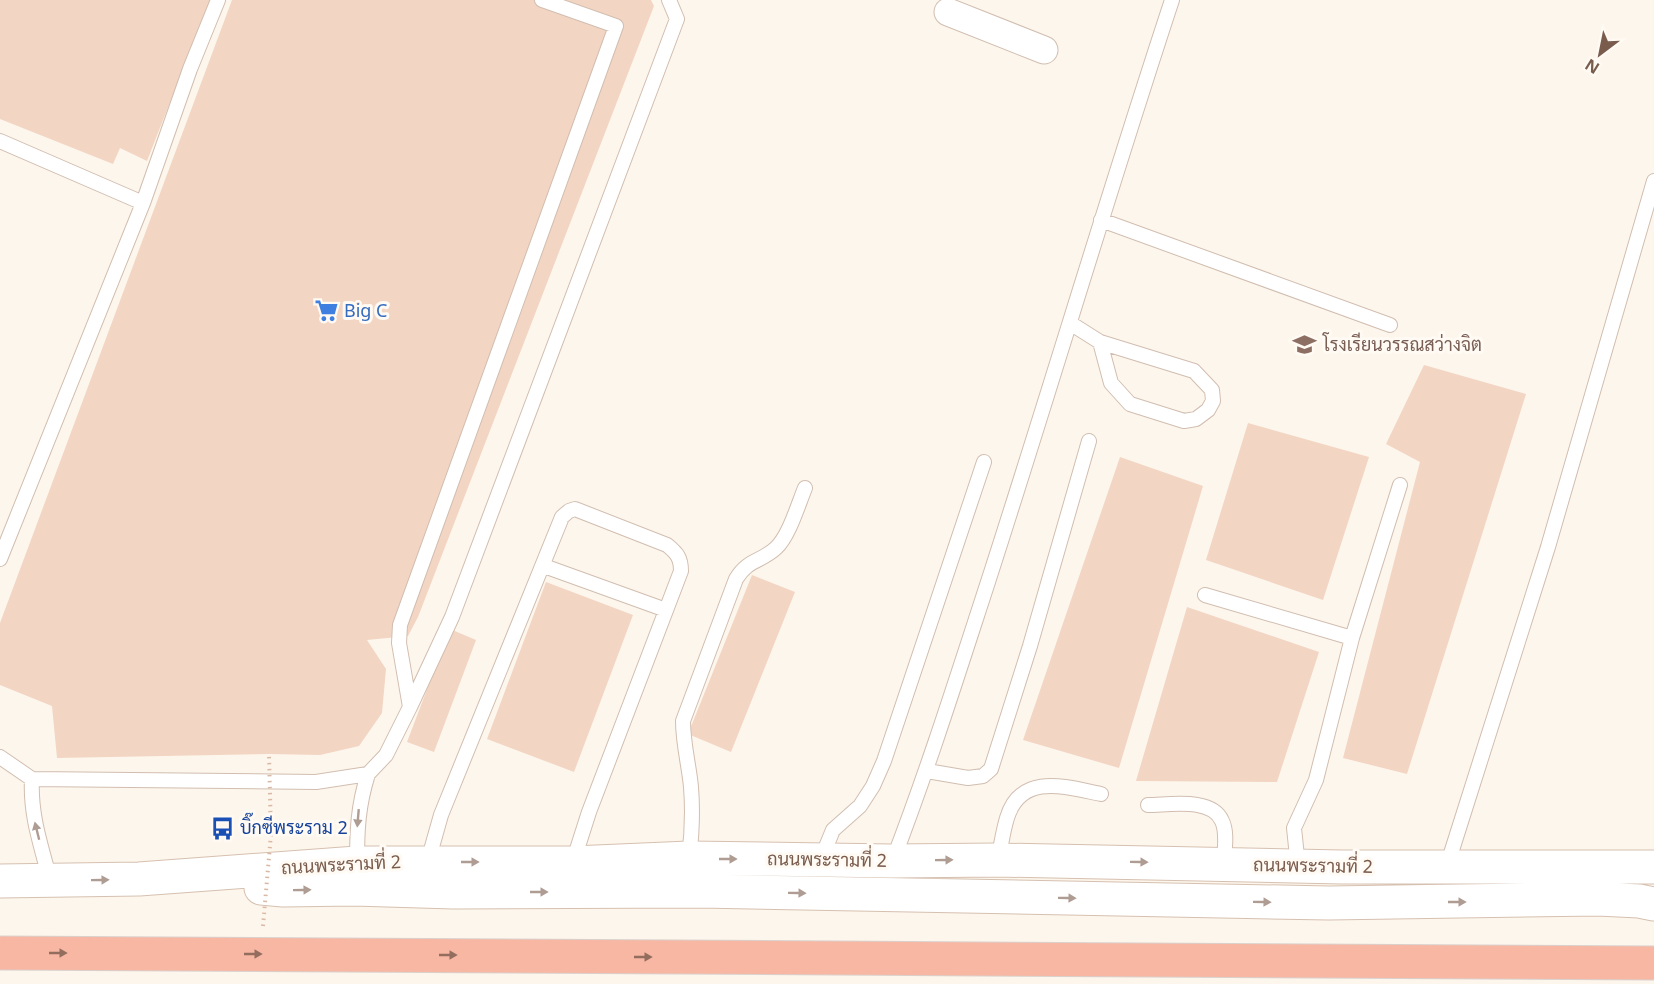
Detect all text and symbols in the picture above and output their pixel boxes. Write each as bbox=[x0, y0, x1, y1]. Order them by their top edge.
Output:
north arrow bbox=[1570, 24, 1630, 84]
text: N bbox=[1581, 54, 1603, 79]
supermarket icon: Big C bbox=[313, 298, 339, 324]
place label: Big C bbox=[344, 298, 387, 322]
school or university icon: โรงเรียนวรรณสว่างจิต bbox=[1292, 332, 1318, 358]
place label: โรงเรียนวรรณสว่างจิต bbox=[1322, 332, 1482, 356]
one-way arrow bbox=[353, 808, 363, 827]
place label: บิ๊กซีพระราม 2 bbox=[240, 812, 348, 839]
bus stop icon: บิ๊กซีพระราม 2 bbox=[209, 815, 235, 841]
one-way arrow bbox=[31, 822, 41, 840]
street label: ถนนพระรามที่ 2 bbox=[767, 843, 887, 872]
street label: ถนนพระรามที่ 2 bbox=[280, 846, 401, 879]
street label: ถนนพระรามที่ 2 bbox=[1253, 849, 1373, 878]
one-way arrow bbox=[719, 854, 738, 863]
one-way arrow bbox=[934, 856, 953, 865]
one-way arrow bbox=[461, 857, 480, 867]
one-way arrow bbox=[1129, 858, 1148, 867]
one-way arrow bbox=[91, 876, 110, 885]
one-way arrow bbox=[293, 885, 312, 895]
one-way arrow bbox=[530, 887, 549, 897]
one-way arrow bbox=[788, 888, 807, 898]
one-way arrow bbox=[1057, 893, 1076, 903]
one-way arrow bbox=[1252, 897, 1271, 906]
one-way arrow bbox=[1447, 897, 1466, 907]
one-way arrow bbox=[49, 948, 68, 958]
one-way arrow bbox=[244, 949, 263, 959]
one-way arrow bbox=[439, 951, 458, 960]
one-way arrow bbox=[634, 952, 653, 962]

